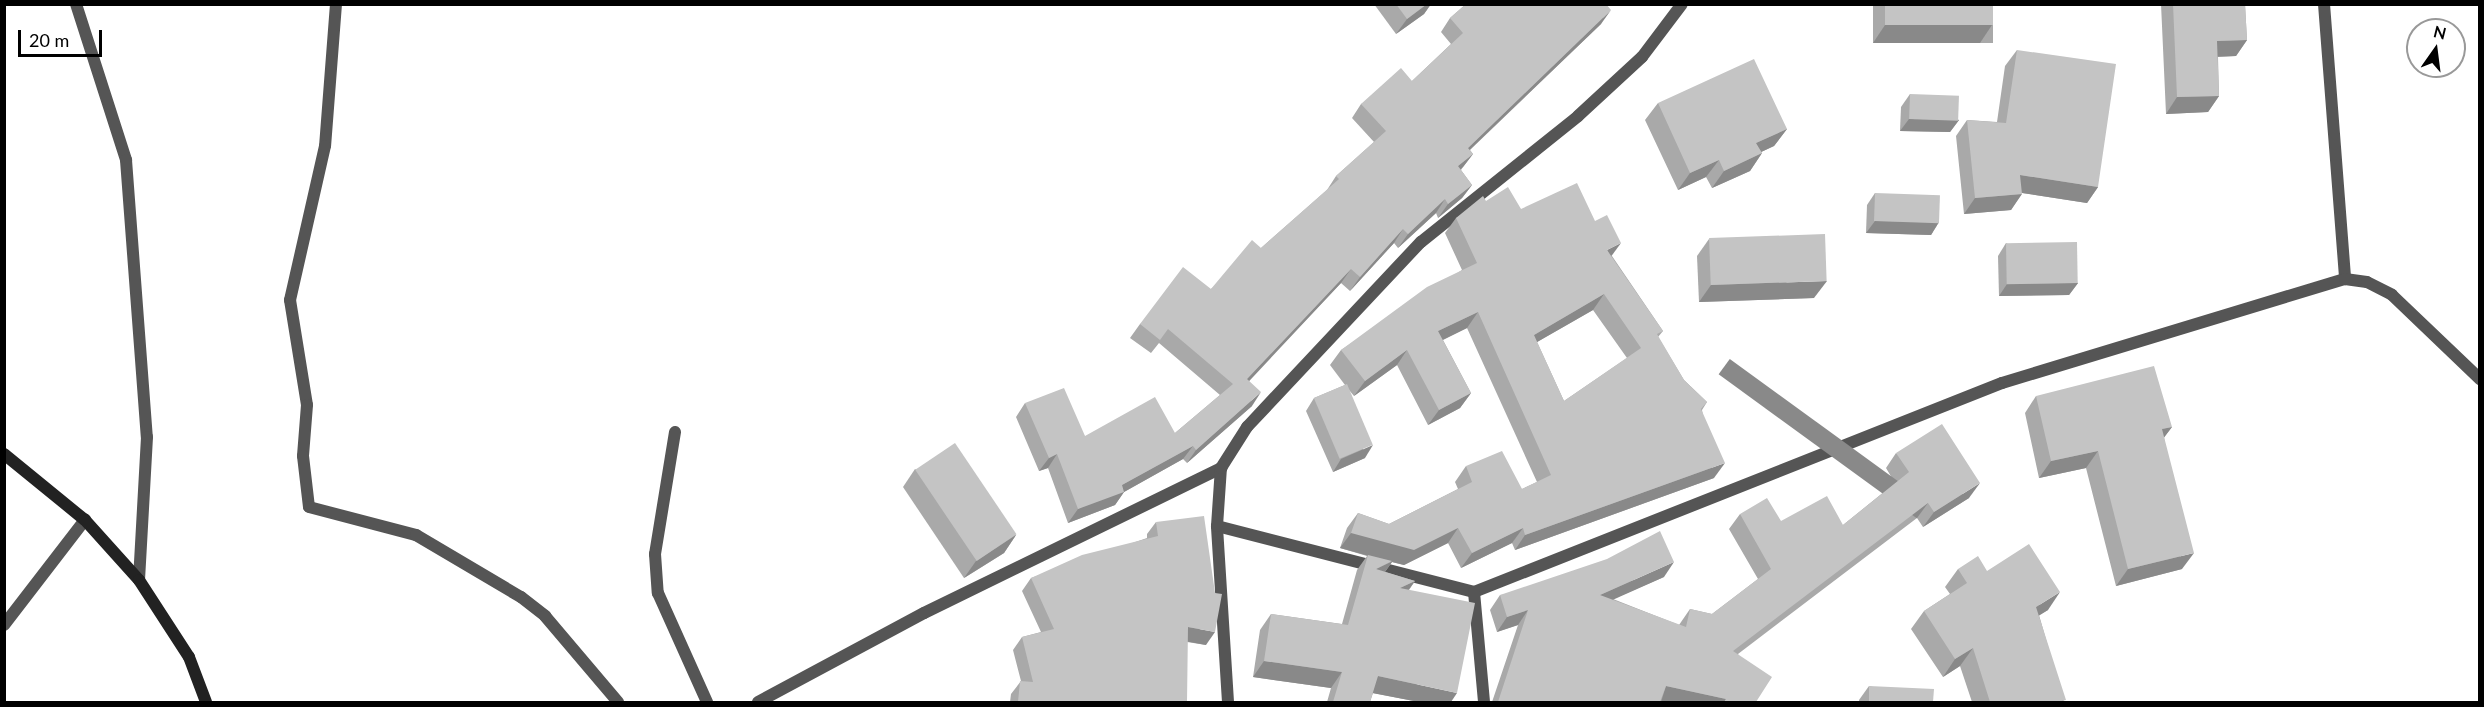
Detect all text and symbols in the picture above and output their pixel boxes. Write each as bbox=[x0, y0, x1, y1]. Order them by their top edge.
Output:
scale bar bbox=[21, 18, 105, 56]
north arrow bbox=[2406, 18, 2466, 78]
text: N bbox=[2432, 21, 2448, 43]
text: 20 m bbox=[29, 29, 69, 51]

